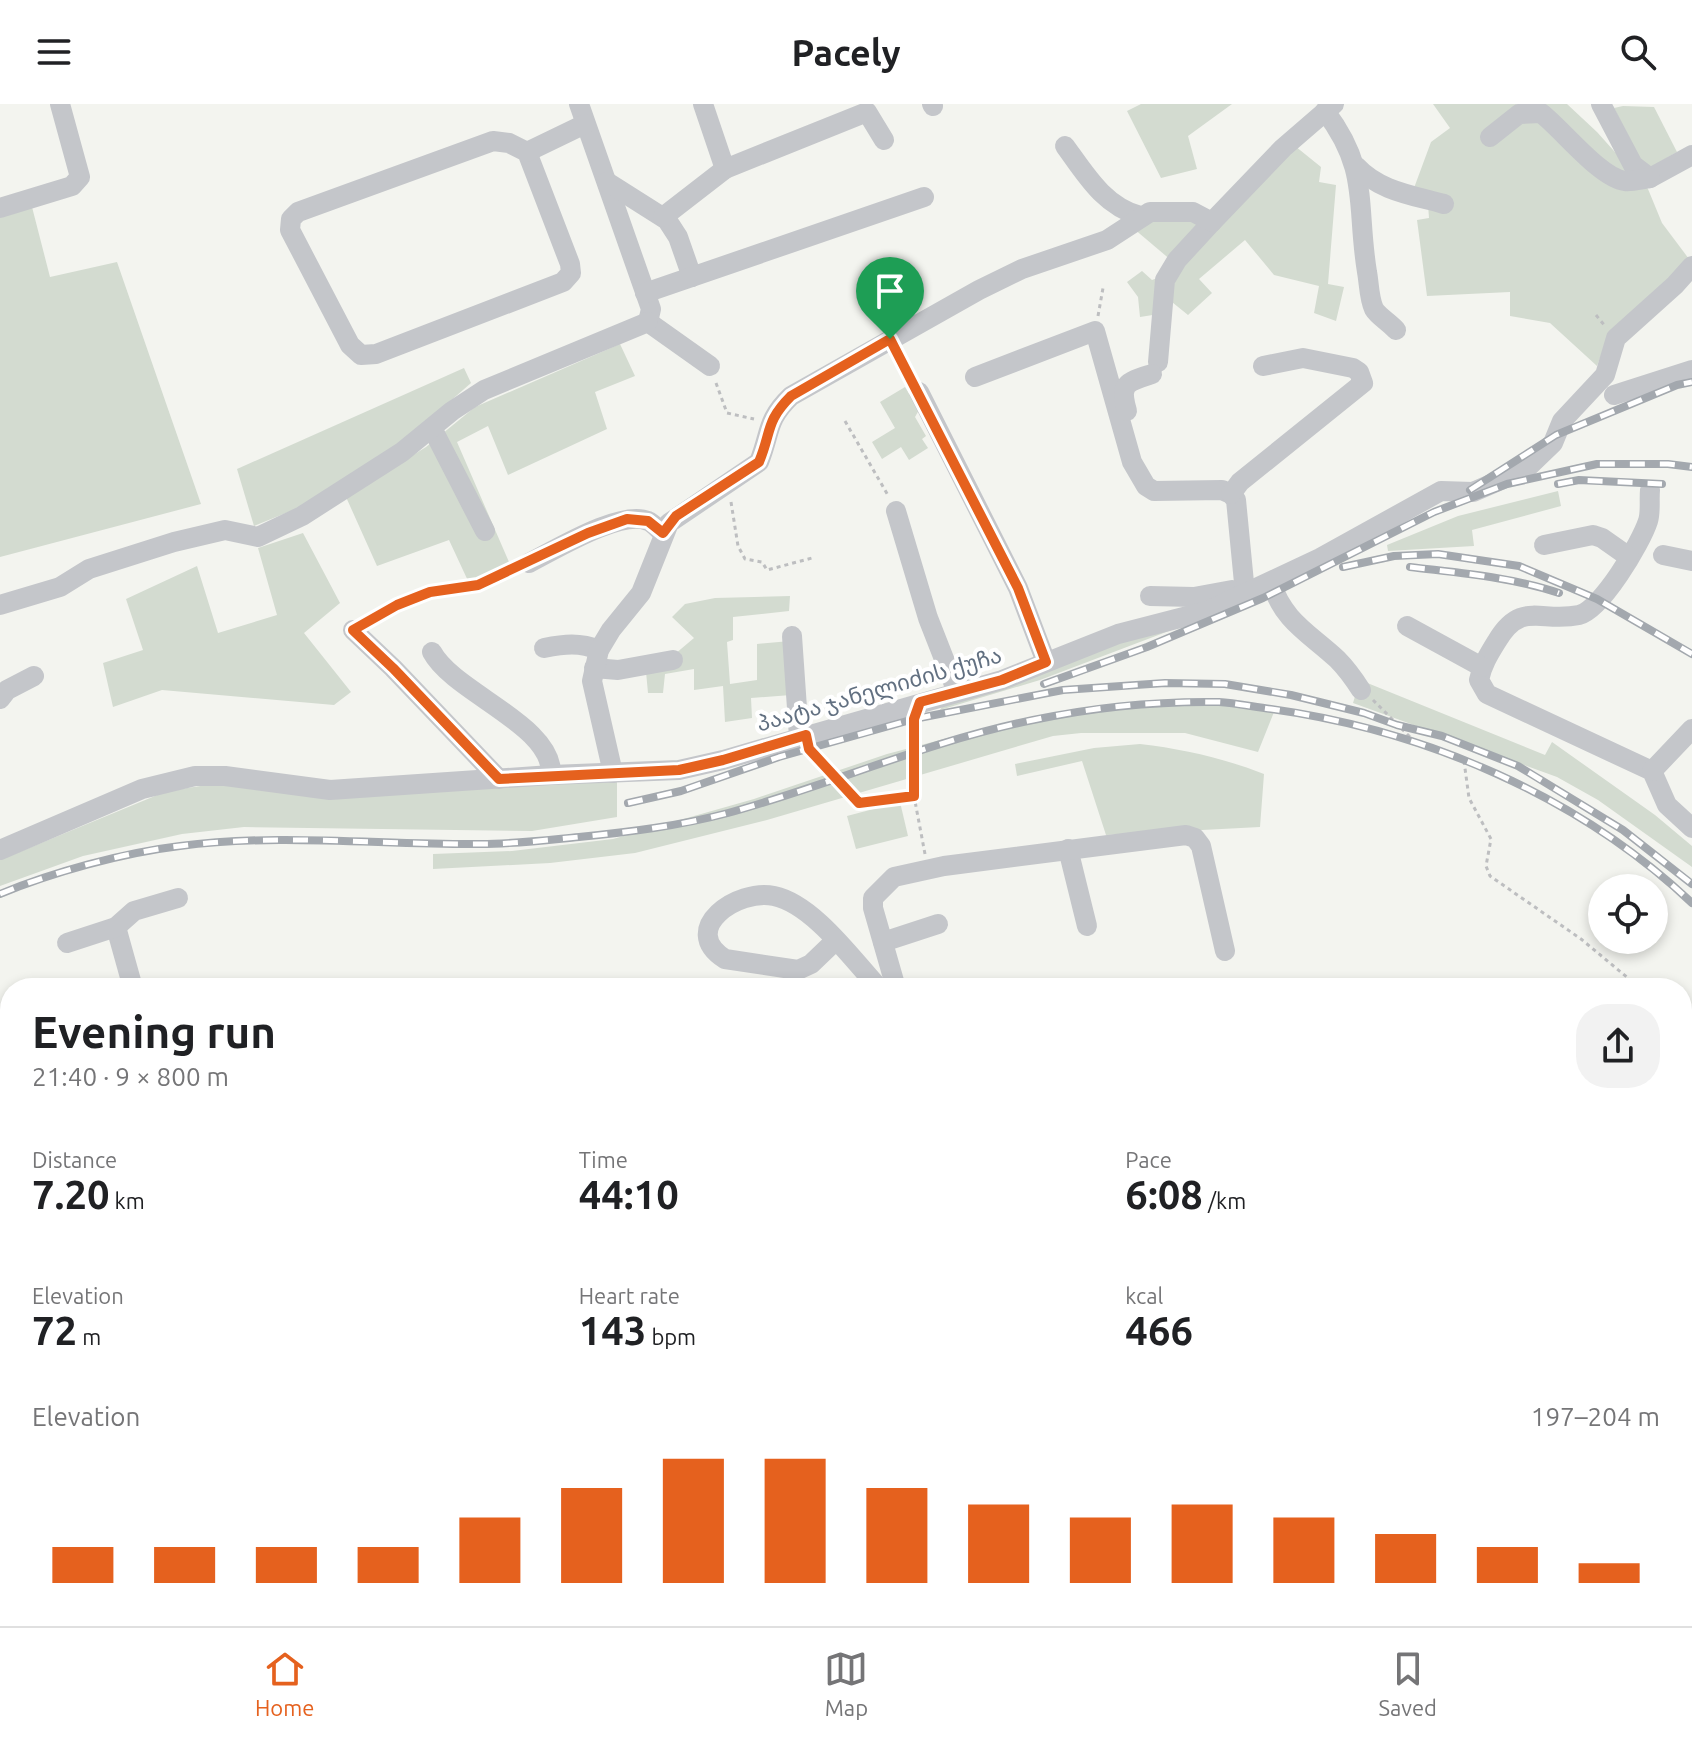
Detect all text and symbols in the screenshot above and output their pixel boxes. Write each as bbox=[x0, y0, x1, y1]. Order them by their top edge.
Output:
icon: menu bbox=[32, 30, 76, 74]
icon: search bbox=[1616, 30, 1660, 74]
text: Pacely bbox=[791, 32, 901, 73]
pin bbox=[856, 257, 924, 339]
icon: arrive bbox=[868, 269, 912, 313]
street label: პაატა ჯანელიძის ქუჩა bbox=[753, 642, 1005, 737]
map controls bbox=[1588, 874, 1668, 954]
button: locate bbox=[1588, 874, 1668, 954]
button: share bbox=[1576, 1004, 1660, 1088]
text: Evening run bbox=[32, 1007, 276, 1056]
text: 21:40 · 9 × 800 m bbox=[32, 1062, 229, 1091]
text: Distance bbox=[32, 1147, 117, 1172]
text: Time bbox=[579, 1147, 628, 1172]
text: Pace bbox=[1125, 1147, 1172, 1172]
text: 7.20 bbox=[32, 1172, 110, 1217]
text: 44:10 bbox=[579, 1172, 679, 1217]
text: 6:08 bbox=[1125, 1172, 1203, 1217]
text: km bbox=[110, 1188, 145, 1213]
text: /km bbox=[1203, 1188, 1246, 1213]
text: Elevation bbox=[32, 1283, 124, 1308]
text: Heart rate bbox=[579, 1283, 680, 1308]
text: kcal bbox=[1125, 1283, 1163, 1308]
text: 72 bbox=[32, 1308, 77, 1353]
text: 143 bbox=[579, 1308, 646, 1353]
text: 466 bbox=[1125, 1308, 1193, 1353]
text: m bbox=[77, 1324, 101, 1349]
text: bpm bbox=[646, 1324, 696, 1349]
text: Elevation bbox=[32, 1402, 140, 1431]
text: 197–204 m bbox=[1531, 1402, 1660, 1431]
tab: Home bbox=[255, 1647, 314, 1720]
tab: Map bbox=[824, 1647, 868, 1720]
tab: Saved bbox=[1378, 1647, 1437, 1720]

